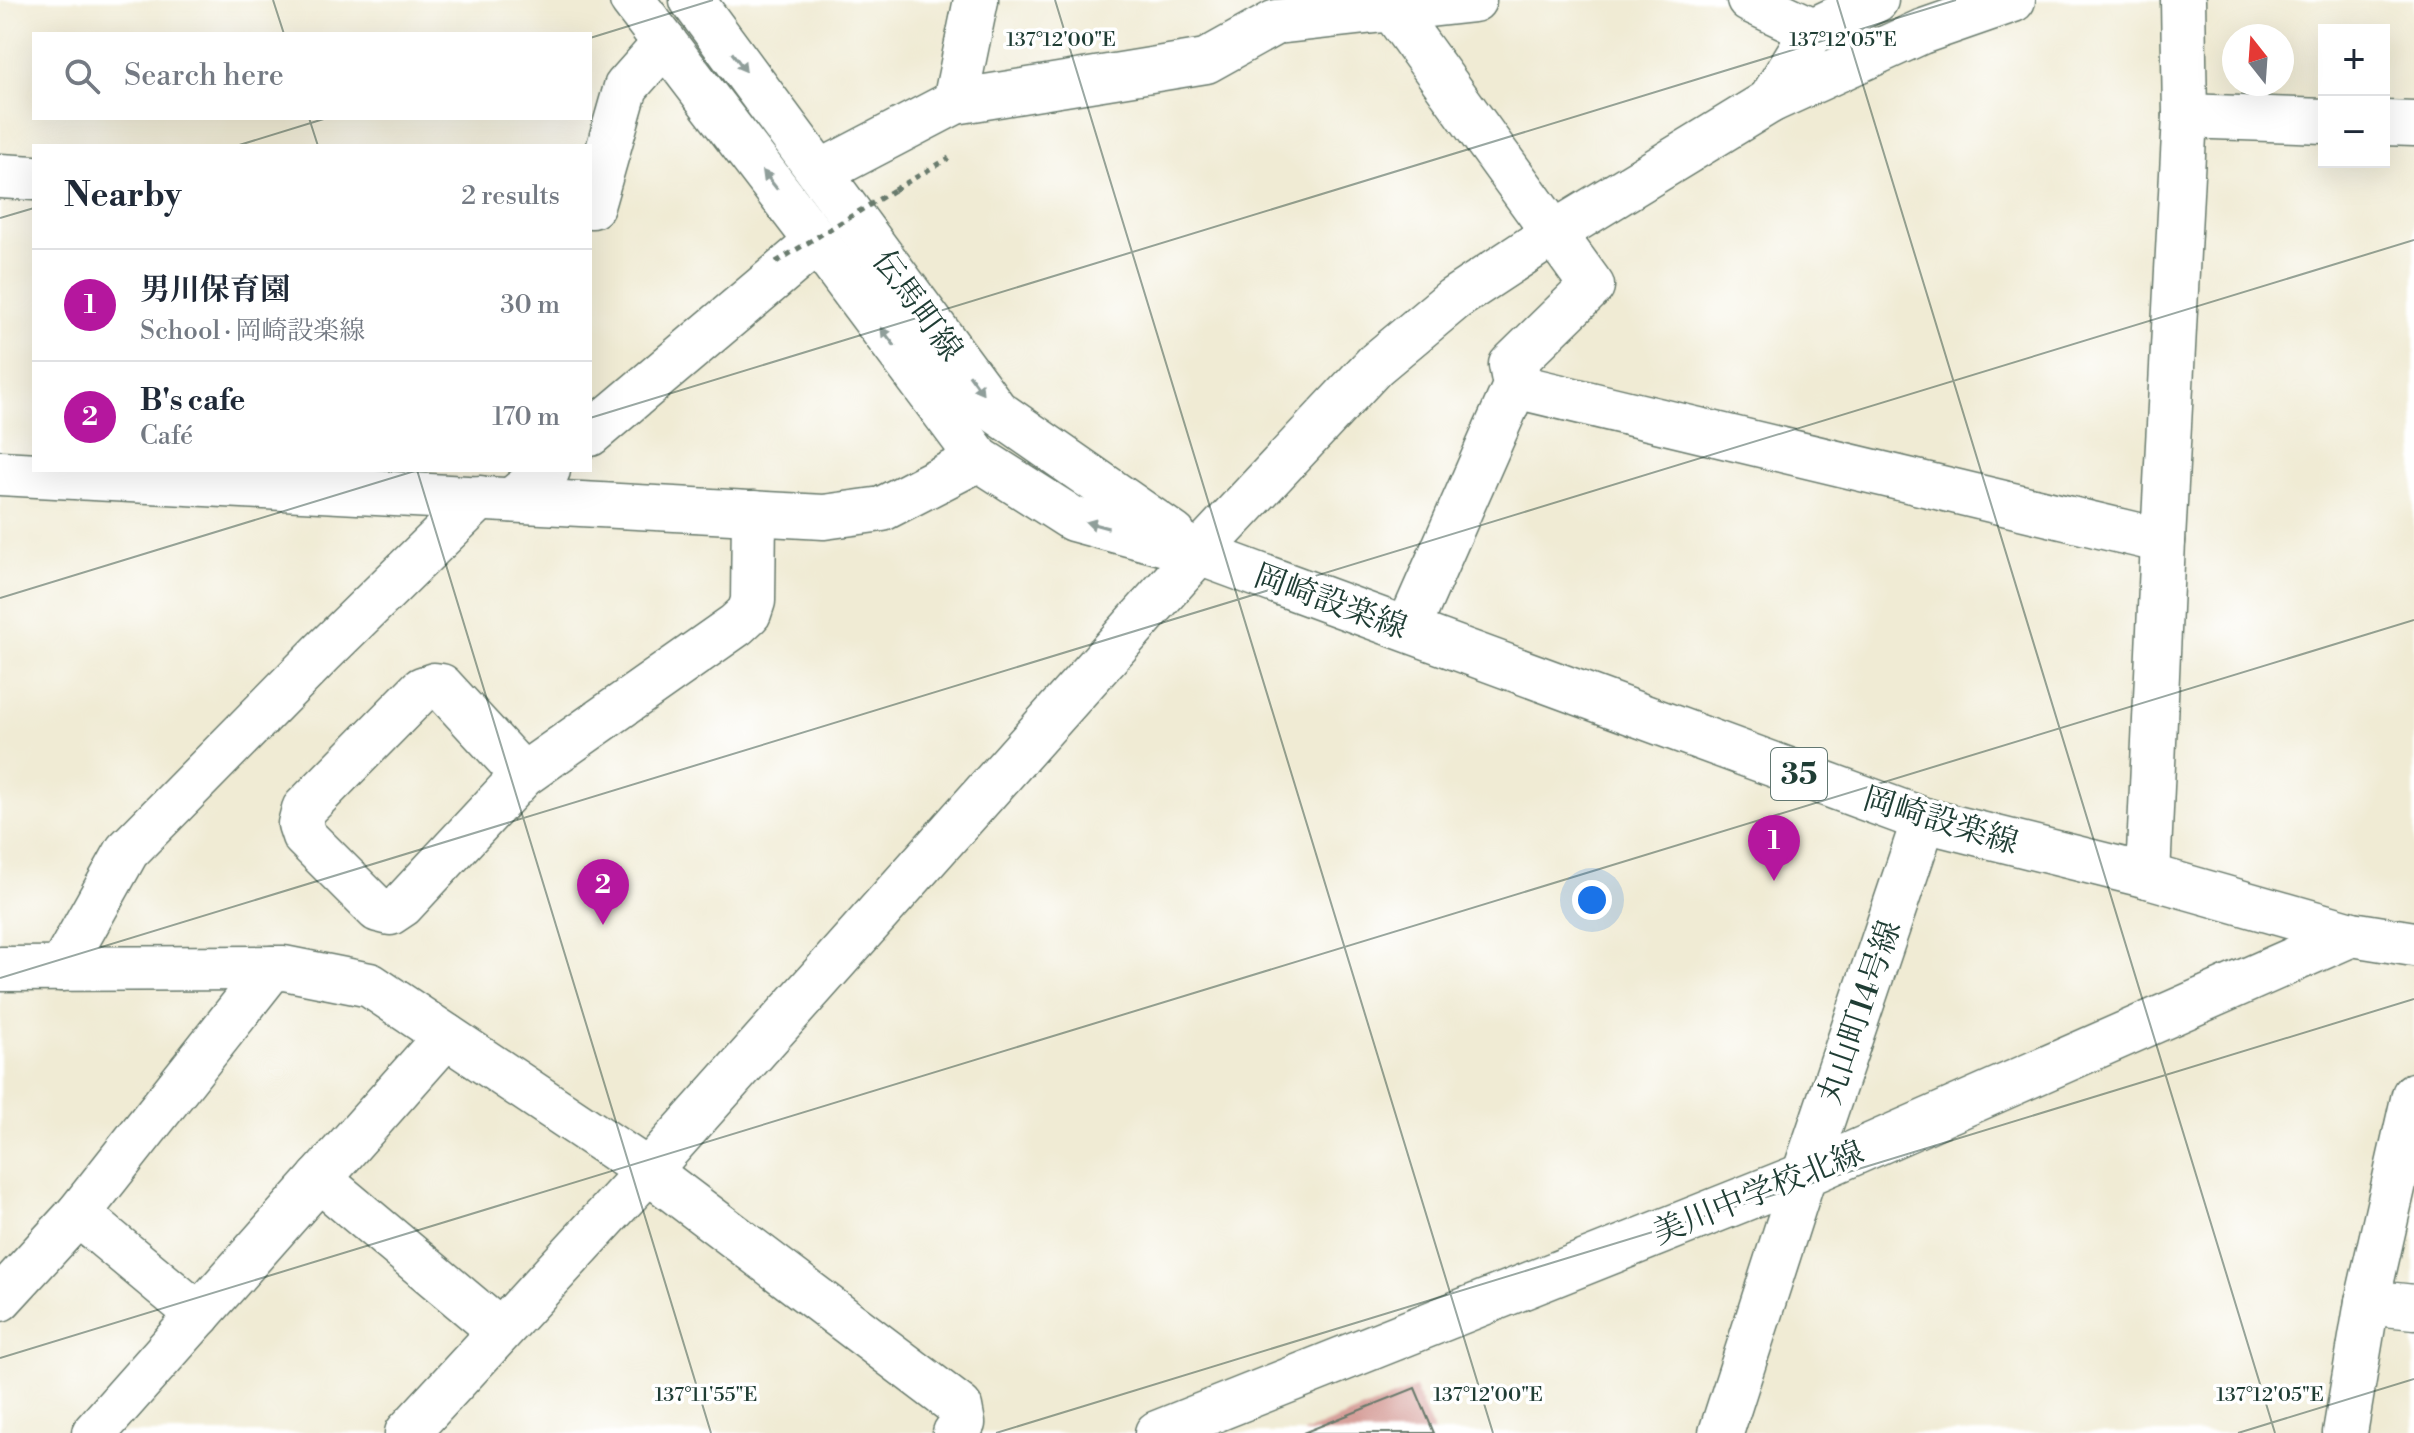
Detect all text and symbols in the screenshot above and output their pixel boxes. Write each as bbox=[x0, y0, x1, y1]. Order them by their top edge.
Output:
north arrow bbox=[2222, 24, 2294, 96]
map controls bbox=[2318, 24, 2390, 168]
button: + bbox=[2318, 24, 2390, 96]
text: 137°12'00"E bbox=[1006, 28, 1116, 53]
text: 137°12'05"E bbox=[1789, 28, 1897, 53]
search box bbox=[32, 32, 592, 120]
one-way arrow bbox=[730, 52, 746, 73]
icon: search bbox=[60, 54, 104, 98]
text: Search here bbox=[124, 57, 284, 95]
button: − bbox=[2318, 96, 2390, 168]
one-way arrow bbox=[762, 170, 778, 190]
text: Nearby bbox=[64, 175, 182, 217]
text: 2 results bbox=[461, 180, 560, 212]
street label: 伝馬町線 bbox=[863, 242, 971, 369]
text: 男川保育園 bbox=[140, 271, 290, 309]
text: 1 bbox=[84, 289, 96, 321]
text: 30 m bbox=[500, 289, 560, 321]
text: School · 岡崎設楽線 bbox=[140, 315, 365, 347]
one-way arrow bbox=[881, 327, 897, 347]
one-way arrow bbox=[968, 373, 984, 395]
text: B's cafe bbox=[140, 382, 245, 420]
text: 2 bbox=[82, 401, 98, 433]
text: 170 m bbox=[492, 401, 560, 433]
text: Café bbox=[140, 420, 193, 452]
one-way arrow bbox=[1084, 519, 1109, 531]
street label: 岡崎設楽線 bbox=[1249, 556, 1413, 648]
road number: 35 bbox=[1771, 748, 1827, 800]
street label: 岡崎設楽線 bbox=[1858, 778, 2023, 863]
pin: 1 bbox=[1748, 815, 1800, 881]
pin: 2 bbox=[577, 859, 629, 925]
your location bbox=[1572, 880, 1612, 920]
street label: 丸山町14号線 bbox=[1810, 915, 1910, 1109]
street label: 美川中学校北線 bbox=[1647, 1132, 1870, 1253]
text: 137°11'55"E bbox=[655, 1383, 757, 1408]
text: 137°12'00"E bbox=[1433, 1383, 1543, 1408]
text: 137°12'05"E bbox=[2216, 1383, 2324, 1408]

